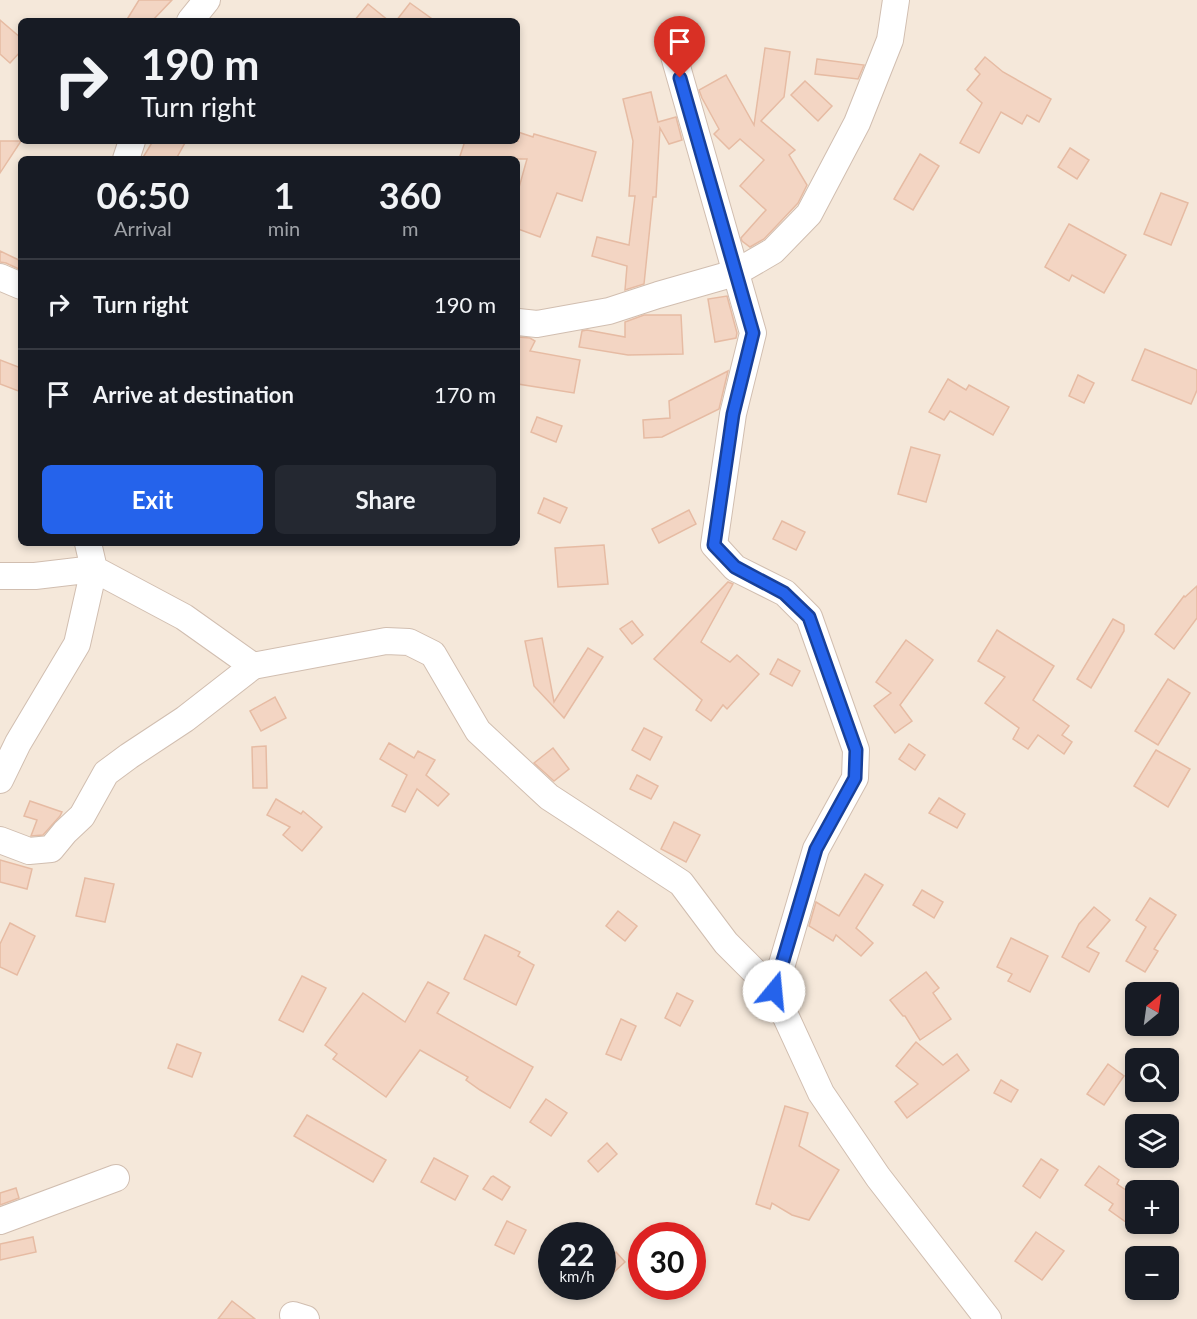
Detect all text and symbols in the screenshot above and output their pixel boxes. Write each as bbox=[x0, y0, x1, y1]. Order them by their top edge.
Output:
pin bbox=[654, 16, 705, 78]
icon: arrive bbox=[663, 25, 696, 58]
text: 190 m bbox=[141, 39, 259, 89]
icon: right bbox=[42, 42, 120, 120]
text: Turn right bbox=[141, 90, 256, 123]
text: 06:50 bbox=[97, 173, 189, 217]
text: 1 bbox=[274, 173, 295, 217]
text: 360 bbox=[379, 173, 441, 217]
text: Arrival bbox=[114, 216, 172, 240]
text: min bbox=[268, 216, 300, 240]
text: m bbox=[402, 216, 418, 240]
icon: right bbox=[42, 288, 75, 321]
text: Turn right bbox=[93, 291, 188, 318]
text: 190 m bbox=[434, 291, 496, 318]
icon: arrive bbox=[42, 378, 75, 411]
text: Arrive at destination bbox=[93, 381, 294, 408]
text: 170 m bbox=[434, 381, 496, 408]
button: Exit bbox=[42, 465, 263, 534]
button: Share bbox=[275, 465, 496, 534]
position arrow bbox=[742, 959, 806, 1023]
north arrow bbox=[1125, 982, 1179, 1036]
map controls bbox=[1125, 982, 1179, 1300]
button: search bbox=[1125, 1048, 1179, 1102]
button: layers bbox=[1125, 1114, 1179, 1168]
button: + bbox=[1125, 1180, 1179, 1234]
speed limit sign: 30 bbox=[628, 1222, 706, 1300]
text: 22 bbox=[560, 1236, 594, 1272]
button: − bbox=[1125, 1246, 1179, 1300]
text: km/h bbox=[559, 1267, 595, 1285]

